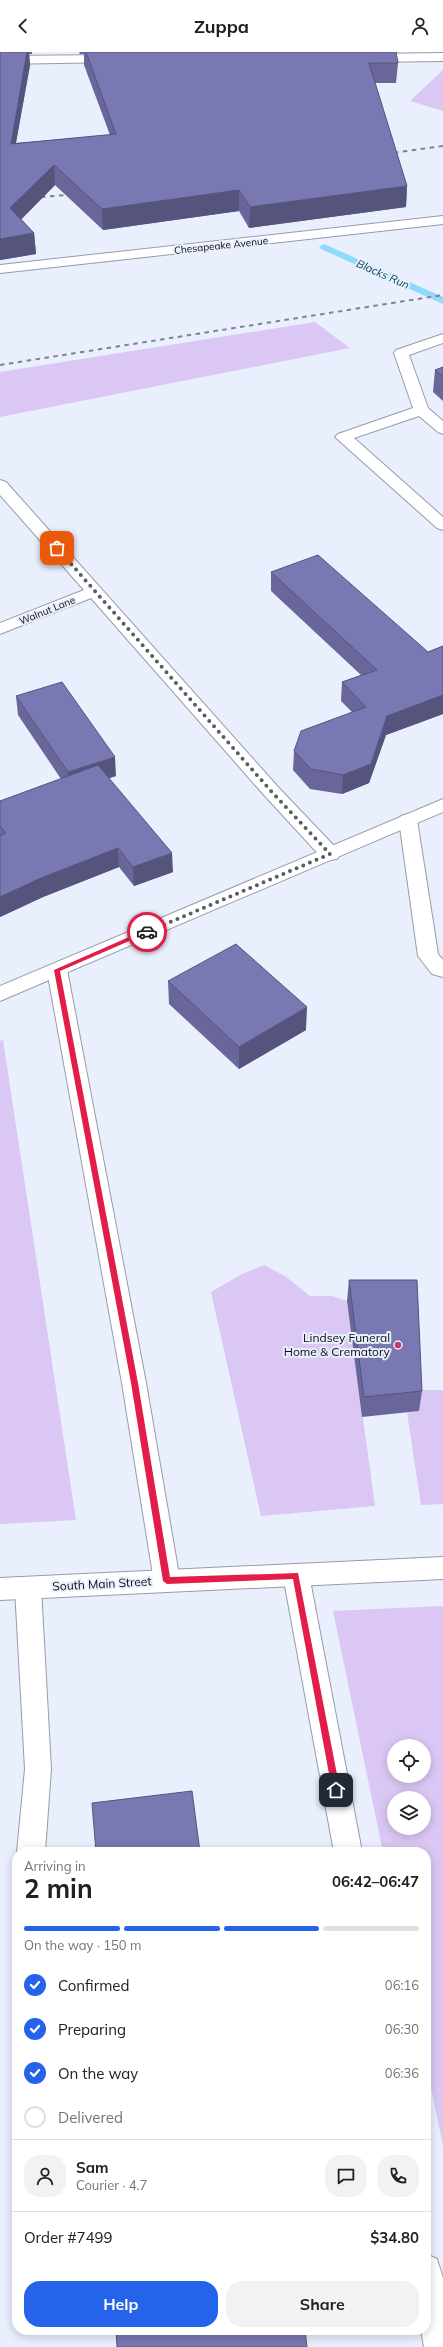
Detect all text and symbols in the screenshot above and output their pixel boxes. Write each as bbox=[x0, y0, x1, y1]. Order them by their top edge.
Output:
icon: back bbox=[12, 15, 34, 37]
text: Zuppa bbox=[194, 15, 249, 38]
icon: person bbox=[409, 15, 431, 37]
street label: Chesapeake Avenue bbox=[173, 234, 269, 257]
water label: Blacks Run bbox=[354, 256, 412, 292]
pin bbox=[40, 531, 74, 565]
icon: bag bbox=[46, 537, 68, 559]
street label: Walnut Lane bbox=[17, 593, 77, 628]
courier bbox=[127, 912, 167, 952]
icon: car bbox=[136, 921, 158, 943]
place label: Lindsey Funeral Home & Crematory bbox=[284, 1330, 391, 1359]
marker: Lindsey Funeral Home & Crematory bbox=[393, 1340, 403, 1350]
street label: South Main Street bbox=[52, 1573, 152, 1594]
map controls bbox=[387, 1739, 431, 1835]
button: locate bbox=[387, 1739, 431, 1783]
pin bbox=[319, 1773, 353, 1807]
icon: home bbox=[325, 1779, 347, 1801]
button: layers bbox=[387, 1791, 431, 1835]
text: Arriving in bbox=[24, 1858, 86, 1874]
text: 2 min bbox=[24, 1872, 93, 1905]
text: 06:42–06:47 bbox=[332, 1872, 419, 1891]
text: On the way · 150 m bbox=[24, 1937, 141, 1953]
icon: check bbox=[24, 1974, 46, 1996]
text: Confirmed bbox=[58, 1976, 129, 1995]
text: 06:16 bbox=[385, 1977, 419, 1993]
icon: check bbox=[24, 2018, 46, 2040]
text: Preparing bbox=[58, 2020, 126, 2039]
text: 06:30 bbox=[385, 2021, 419, 2037]
icon: check bbox=[24, 2062, 46, 2084]
text: On the way bbox=[58, 2064, 138, 2083]
text: 06:36 bbox=[385, 2065, 419, 2081]
text: Delivered bbox=[58, 2108, 123, 2127]
button: person bbox=[24, 2155, 66, 2197]
button: chat bbox=[325, 2155, 367, 2197]
button: phone bbox=[377, 2155, 419, 2197]
text: Sam bbox=[76, 2158, 108, 2177]
text: Courier · 4.7 bbox=[76, 2177, 147, 2193]
text: Order #7499 bbox=[24, 2228, 112, 2247]
text: $34.80 bbox=[370, 2228, 419, 2247]
button: Help bbox=[24, 2281, 218, 2327]
button: Share bbox=[226, 2281, 419, 2327]

